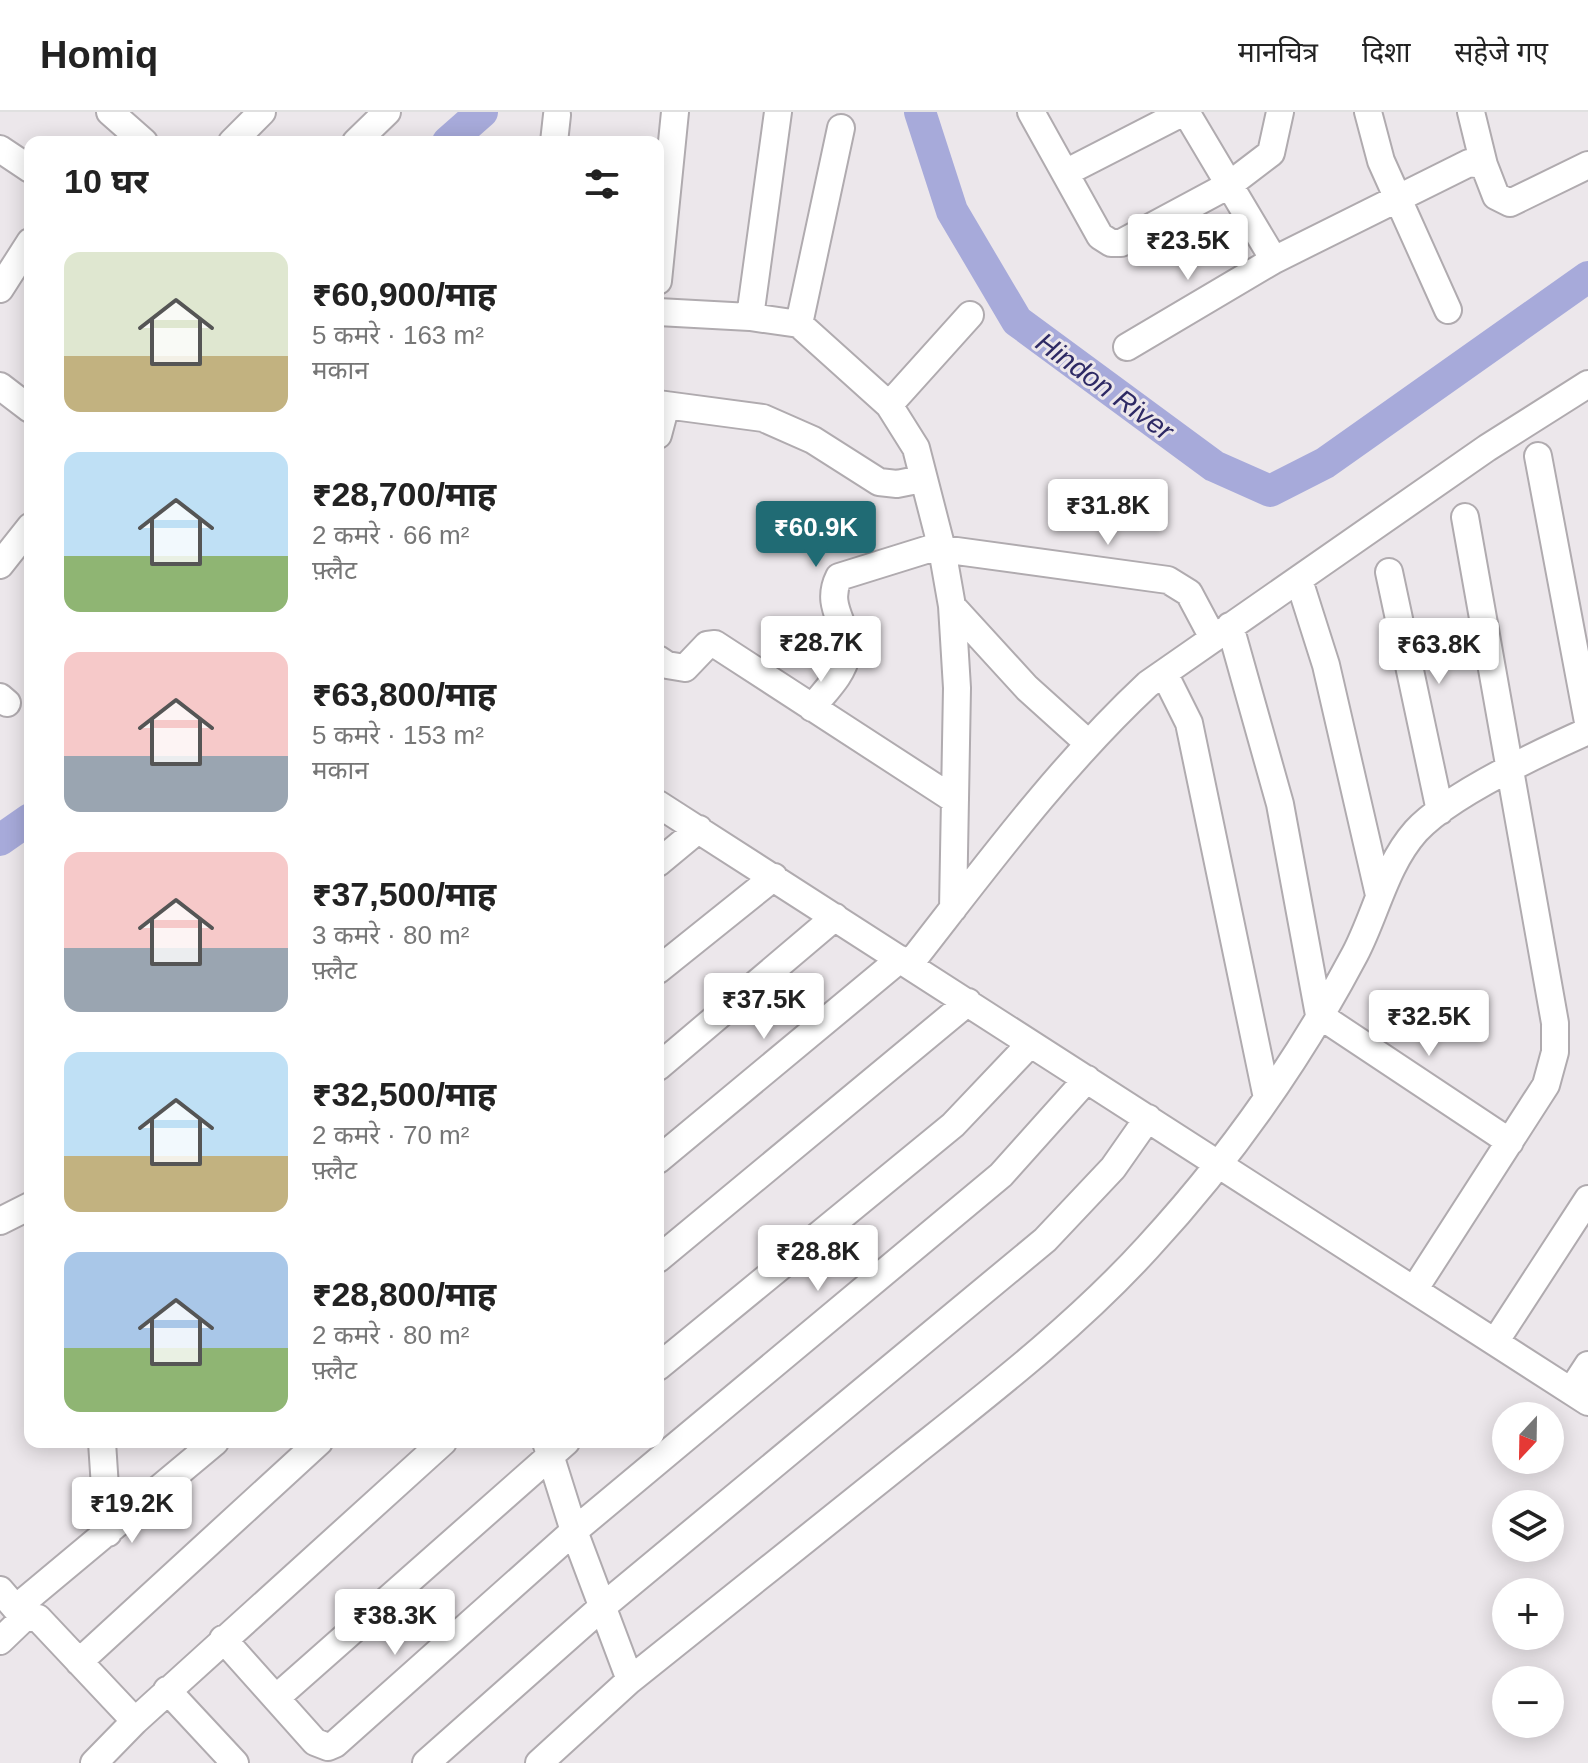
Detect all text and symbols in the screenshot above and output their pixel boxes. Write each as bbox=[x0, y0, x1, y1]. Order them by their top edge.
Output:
text: Homiq bbox=[40, 34, 158, 76]
text: मानचित्र bbox=[1238, 37, 1318, 68]
text: दिशा bbox=[1362, 37, 1410, 68]
text: सहेजे गए bbox=[1454, 37, 1548, 68]
text: 10 घर bbox=[64, 162, 148, 200]
icon: filters bbox=[580, 162, 624, 206]
pin: ₹23.5K bbox=[1123, 214, 1253, 282]
text: ₹23.5K bbox=[1146, 225, 1230, 255]
text: ₹60,900/माह bbox=[312, 275, 496, 313]
icon: home bbox=[128, 284, 224, 380]
text: 5 कमरे · 163 m² bbox=[312, 320, 484, 350]
water label: Hindon River bbox=[1030, 326, 1181, 447]
text: मकान bbox=[312, 355, 369, 385]
text: ₹28,700/माह bbox=[312, 475, 496, 513]
pin: ₹31.8K bbox=[1043, 479, 1173, 547]
icon: home bbox=[128, 484, 224, 580]
text: ₹31.8K bbox=[1066, 490, 1150, 520]
pin: ₹60.9K bbox=[751, 501, 881, 569]
text: ₹60.9K bbox=[774, 512, 858, 542]
text: 2 कमरे · 66 m² bbox=[312, 520, 469, 550]
text: फ़्लैट bbox=[312, 555, 357, 585]
pin: ₹28.7K bbox=[756, 616, 886, 684]
pin: ₹63.8K bbox=[1374, 618, 1504, 686]
text: ₹28.7K bbox=[779, 627, 863, 657]
text: ₹63.8K bbox=[1397, 629, 1481, 659]
text: ₹63,800/माह bbox=[312, 675, 496, 713]
icon: home bbox=[128, 684, 224, 780]
text: 5 कमरे · 153 m² bbox=[312, 720, 484, 750]
text: मकान bbox=[312, 755, 369, 785]
text: ₹37,500/माह bbox=[312, 875, 496, 913]
icon: home bbox=[128, 884, 224, 980]
text: 3 कमरे · 80 m² bbox=[312, 920, 469, 950]
text: फ़्लैट bbox=[312, 955, 357, 985]
pin: ₹37.5K bbox=[699, 973, 829, 1041]
text: ₹37.5K bbox=[722, 984, 806, 1014]
pin: ₹32.5K bbox=[1364, 990, 1494, 1058]
text: ₹32.5K bbox=[1387, 1001, 1471, 1031]
text: ₹32,500/माह bbox=[312, 1075, 496, 1113]
icon: home bbox=[128, 1084, 224, 1180]
text: 2 कमरे · 70 m² bbox=[312, 1120, 469, 1150]
text: फ़्लैट bbox=[312, 1155, 357, 1185]
pin: ₹28.8K bbox=[753, 1225, 883, 1293]
text: ₹28.8K bbox=[776, 1236, 860, 1266]
text: ₹28,800/माह bbox=[312, 1275, 496, 1313]
icon: home bbox=[128, 1284, 224, 1380]
text: 2 कमरे · 80 m² bbox=[312, 1320, 469, 1350]
text: फ़्लैट bbox=[312, 1355, 357, 1385]
north arrow bbox=[1492, 1402, 1564, 1474]
map controls bbox=[1492, 1402, 1564, 1738]
pin: ₹19.2K bbox=[67, 1477, 197, 1545]
text: ₹19.2K bbox=[90, 1488, 174, 1518]
button: layers bbox=[1492, 1490, 1564, 1562]
button: + bbox=[1492, 1578, 1564, 1650]
pin: ₹38.3K bbox=[330, 1589, 460, 1657]
text: ₹38.3K bbox=[353, 1600, 437, 1630]
button: − bbox=[1492, 1666, 1564, 1738]

